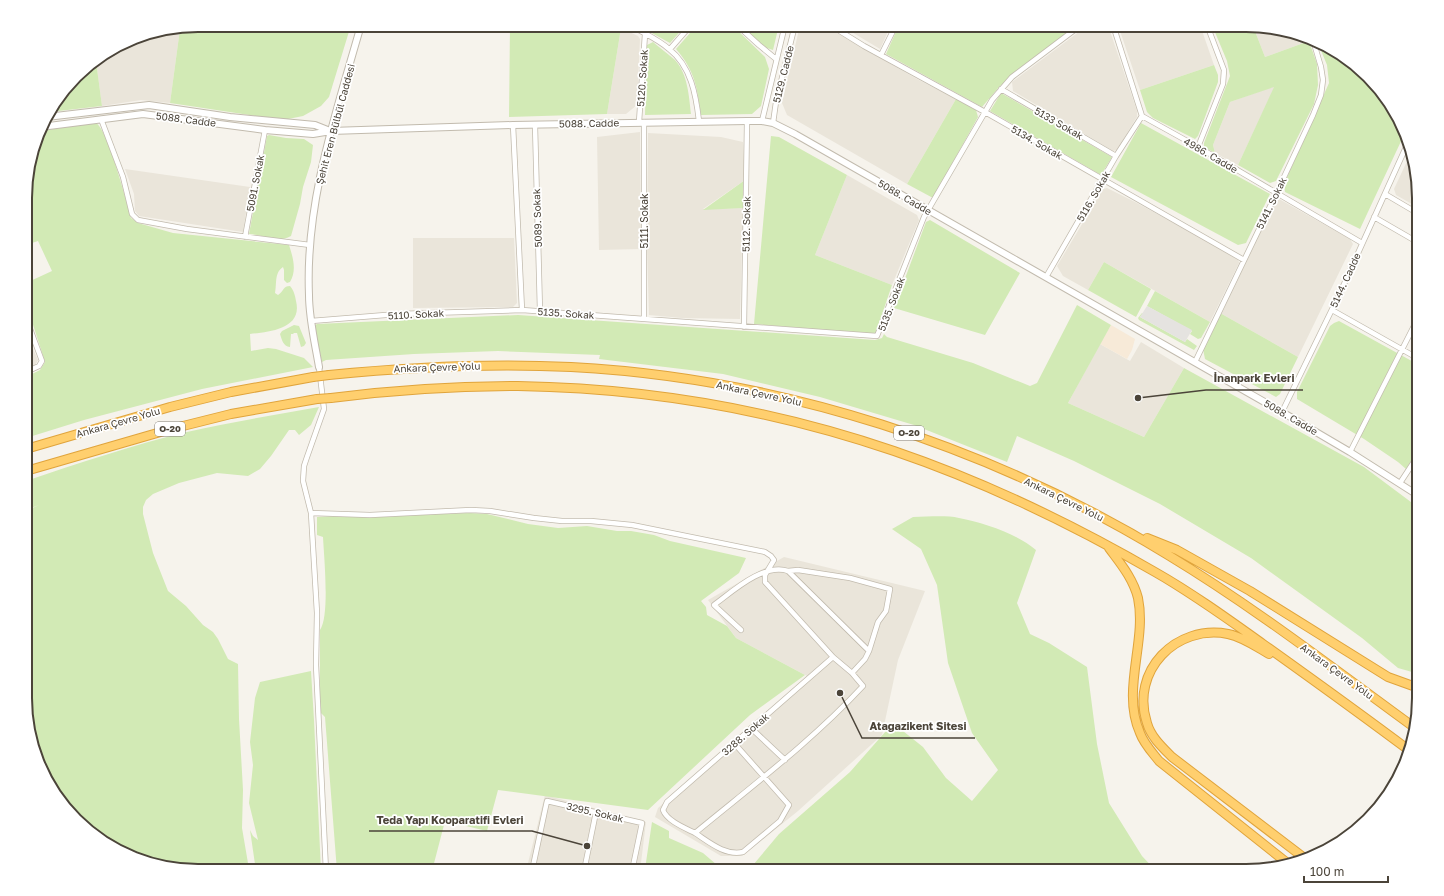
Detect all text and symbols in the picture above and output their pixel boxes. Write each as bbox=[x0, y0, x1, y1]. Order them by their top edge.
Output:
street label: 5129. Cadde bbox=[770, 44, 796, 104]
street label: 5120. Sokak bbox=[634, 49, 650, 107]
street label: Şehit Eren Bülbül Caddesi bbox=[313, 62, 357, 186]
street label: 5133 Sokak bbox=[1033, 104, 1086, 142]
street label: 5088. Cadde bbox=[155, 109, 217, 129]
street label: 5088. Cadde bbox=[559, 116, 619, 130]
street label: 5134. Sokak bbox=[1009, 122, 1065, 162]
street label: 4986. Cadde bbox=[1182, 135, 1240, 175]
street label: 5091. Sokak bbox=[244, 153, 266, 212]
street label: 5116. Sokak bbox=[1074, 168, 1112, 223]
street label: 5141. Sokak bbox=[1253, 175, 1289, 231]
street label: 5088. Cadde bbox=[876, 177, 934, 217]
street label: 5089. Sokak bbox=[530, 188, 544, 248]
street label: 5111. Sokak bbox=[638, 193, 650, 249]
street label: 5112. Sokak bbox=[740, 196, 752, 252]
street label: 5144. Cadde bbox=[1327, 251, 1363, 309]
street label: 5135. Sokak bbox=[875, 275, 907, 333]
street label: 5135. Sokak bbox=[537, 305, 595, 321]
street label: 5110. Sokak bbox=[387, 307, 445, 321]
street label: Ankara Çevre Yolu bbox=[393, 359, 481, 375]
callout: İnanpark Evleri bbox=[1206, 367, 1303, 390]
text: İnanpark Evleri bbox=[1214, 371, 1294, 384]
street label: Ankara Çevre Yolu bbox=[715, 378, 803, 408]
street label: 5088. Cadde bbox=[1262, 397, 1320, 437]
street label: Ankara Çevre Yolu bbox=[75, 404, 161, 440]
road number: O-20 bbox=[155, 422, 185, 436]
road number: O-20 bbox=[894, 426, 924, 440]
street label: Ankara Çevre Yolu bbox=[1022, 475, 1106, 523]
street label: Ankara Çevre Yolu bbox=[1298, 641, 1376, 701]
street label: 3288. Sokak bbox=[719, 710, 771, 758]
callout: Atagazikent Sitesi bbox=[862, 715, 975, 738]
text: Atagazikent Sitesi bbox=[870, 719, 966, 732]
street label: 3295. Sokak bbox=[565, 800, 625, 824]
callout: Teda Yapı Kooparatifi Evleri bbox=[369, 808, 532, 831]
text: Teda Yapı Kooparatifi Evleri bbox=[377, 813, 523, 826]
scale bar bbox=[1304, 858, 1388, 884]
text: 100 m bbox=[1310, 864, 1344, 879]

